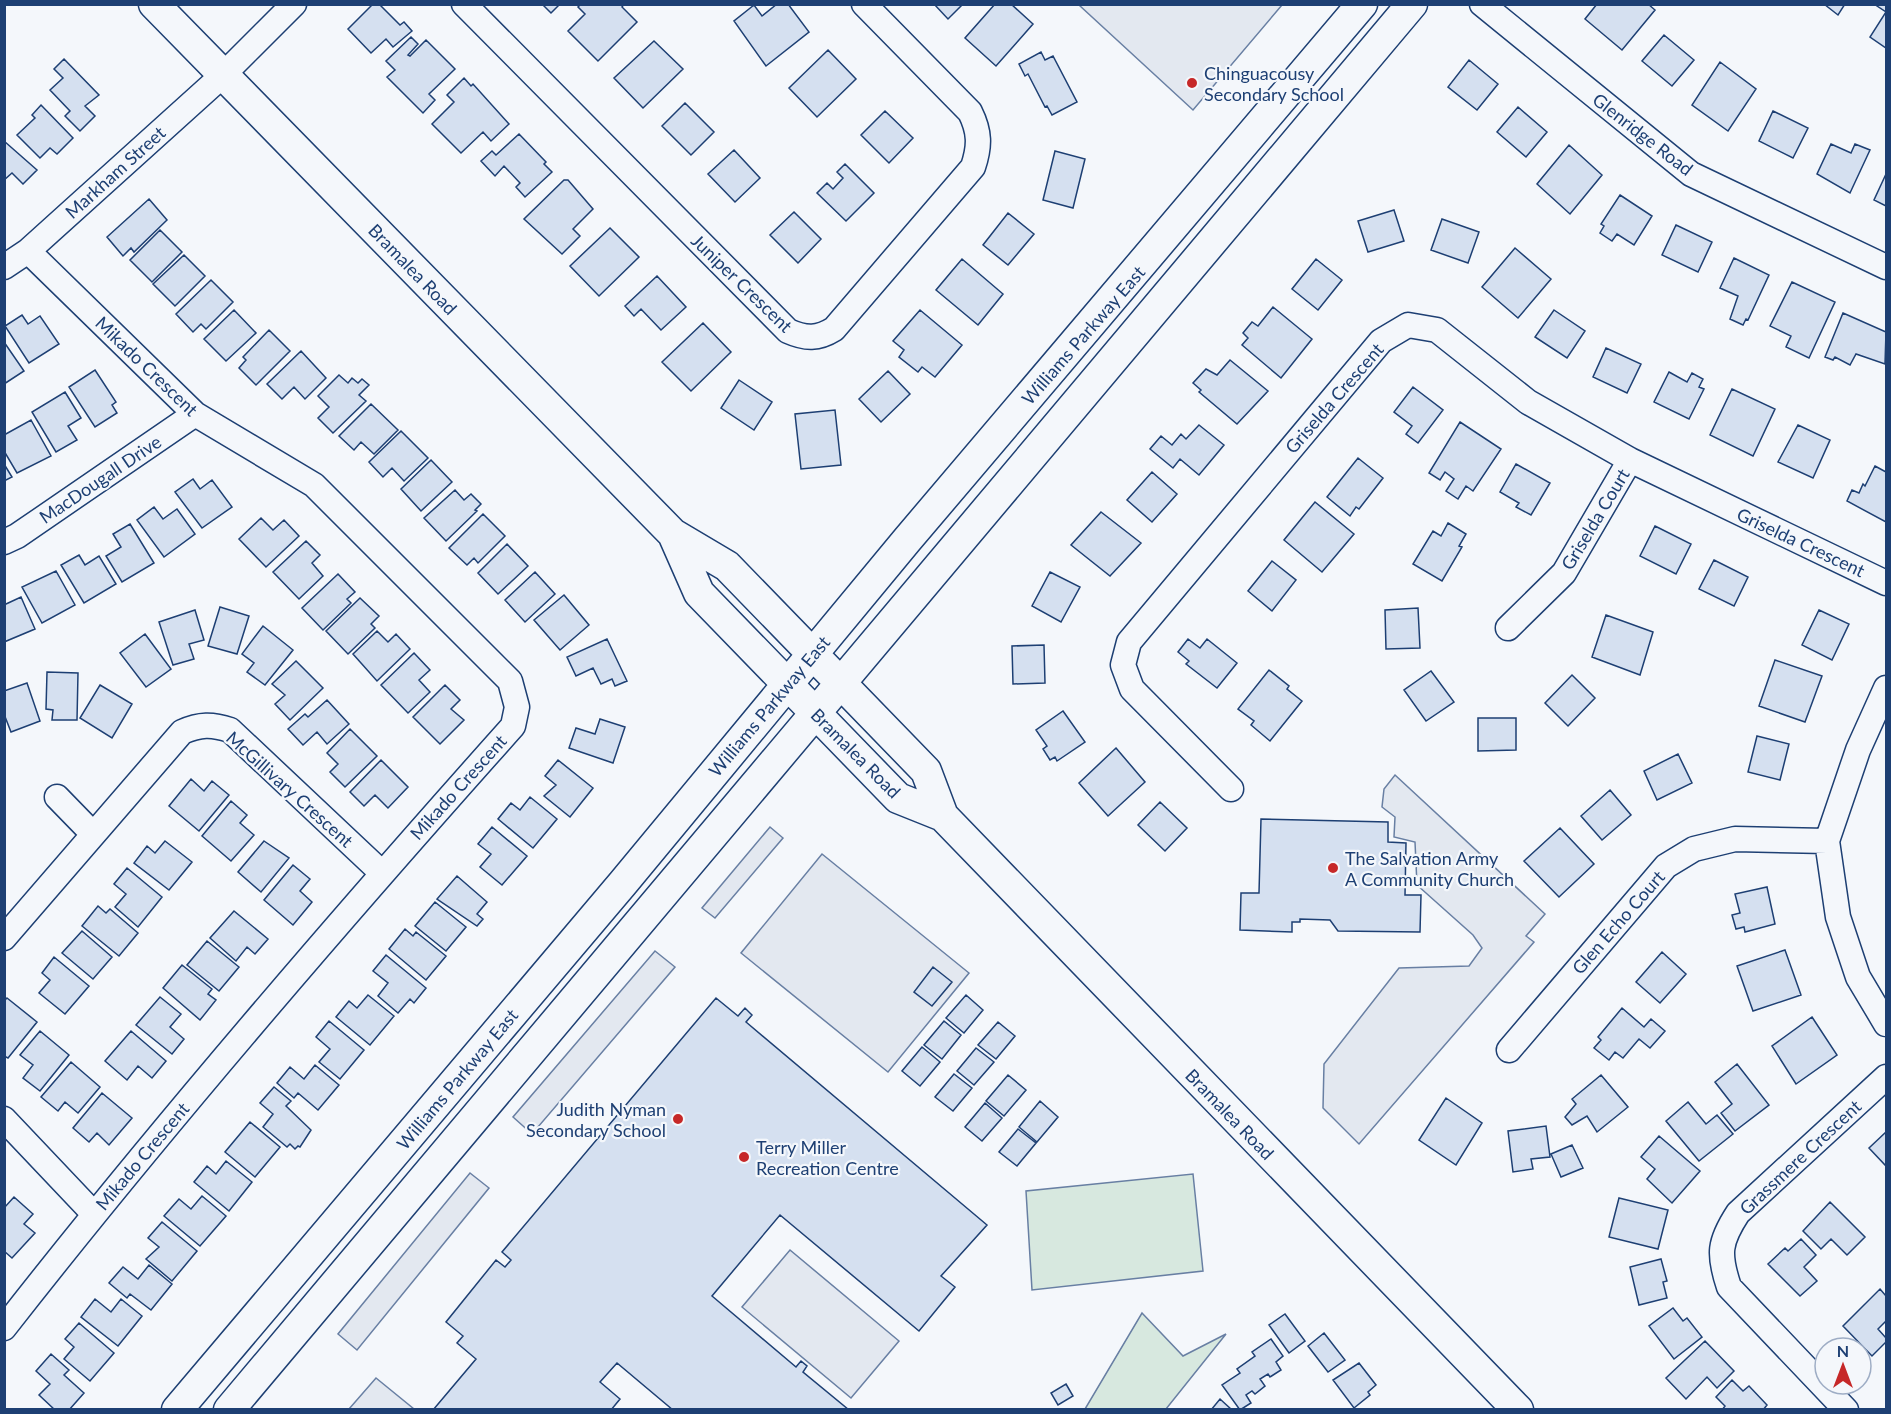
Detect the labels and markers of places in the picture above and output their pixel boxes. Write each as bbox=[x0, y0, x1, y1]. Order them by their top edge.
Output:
place label: Chinguacousy Secondary School bbox=[1204, 62, 1344, 105]
marker: Chinguacousy Secondary School bbox=[1185, 76, 1199, 90]
place label: The Salvation Army A Community Church bbox=[1345, 847, 1514, 890]
marker: The Salvation Army A Community Church bbox=[1326, 861, 1340, 875]
place label: Judith Nyman Secondary School bbox=[526, 1098, 666, 1141]
marker: Judith Nyman Secondary School bbox=[671, 1112, 685, 1126]
place label: Terry Miller Recreation Centre bbox=[756, 1136, 899, 1179]
marker: Terry Miller Recreation Centre bbox=[737, 1150, 751, 1164]

